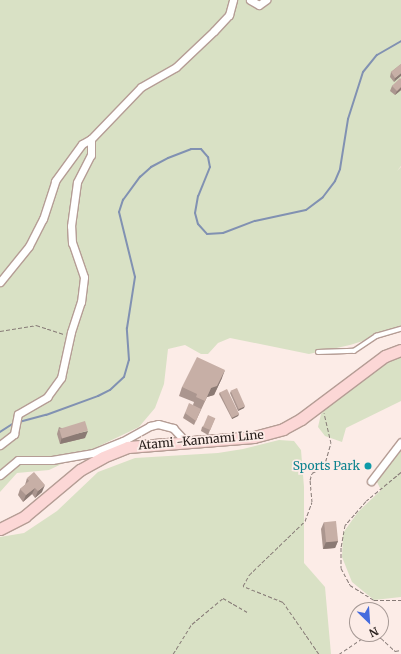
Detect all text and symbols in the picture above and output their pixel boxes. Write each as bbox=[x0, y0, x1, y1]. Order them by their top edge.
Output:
street label: Atami -Kannami Line bbox=[138, 427, 264, 453]
place label: Sports Park bbox=[293, 459, 360, 473]
marker: Sports Park bbox=[363, 461, 373, 471]
north arrow bbox=[349, 602, 389, 642]
text: N bbox=[367, 624, 381, 640]

